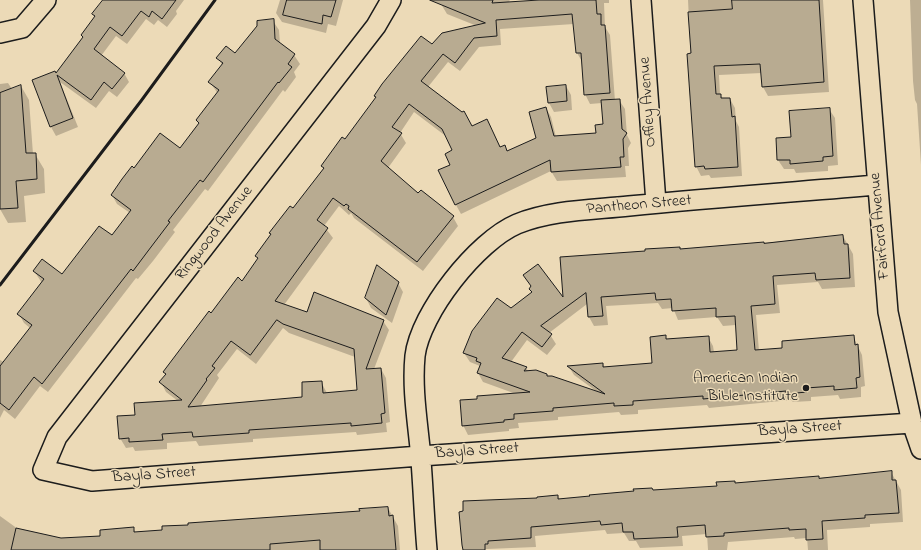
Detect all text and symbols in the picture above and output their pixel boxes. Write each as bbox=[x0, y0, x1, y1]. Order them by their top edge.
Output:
street label: Offley Avenue bbox=[636, 56, 662, 148]
street label: Fairford Avenue bbox=[867, 172, 895, 280]
street label: Ringwood Avenue bbox=[172, 183, 258, 285]
street label: Pantheon Street bbox=[586, 192, 692, 220]
place label: American Indian Bible Institute bbox=[693, 369, 798, 407]
marker: American Indian Bible Institute bbox=[801, 383, 811, 393]
street label: Bayla Street bbox=[757, 417, 843, 443]
street label: Bayla Street bbox=[434, 439, 520, 465]
street label: Bayla Street bbox=[111, 463, 197, 489]

